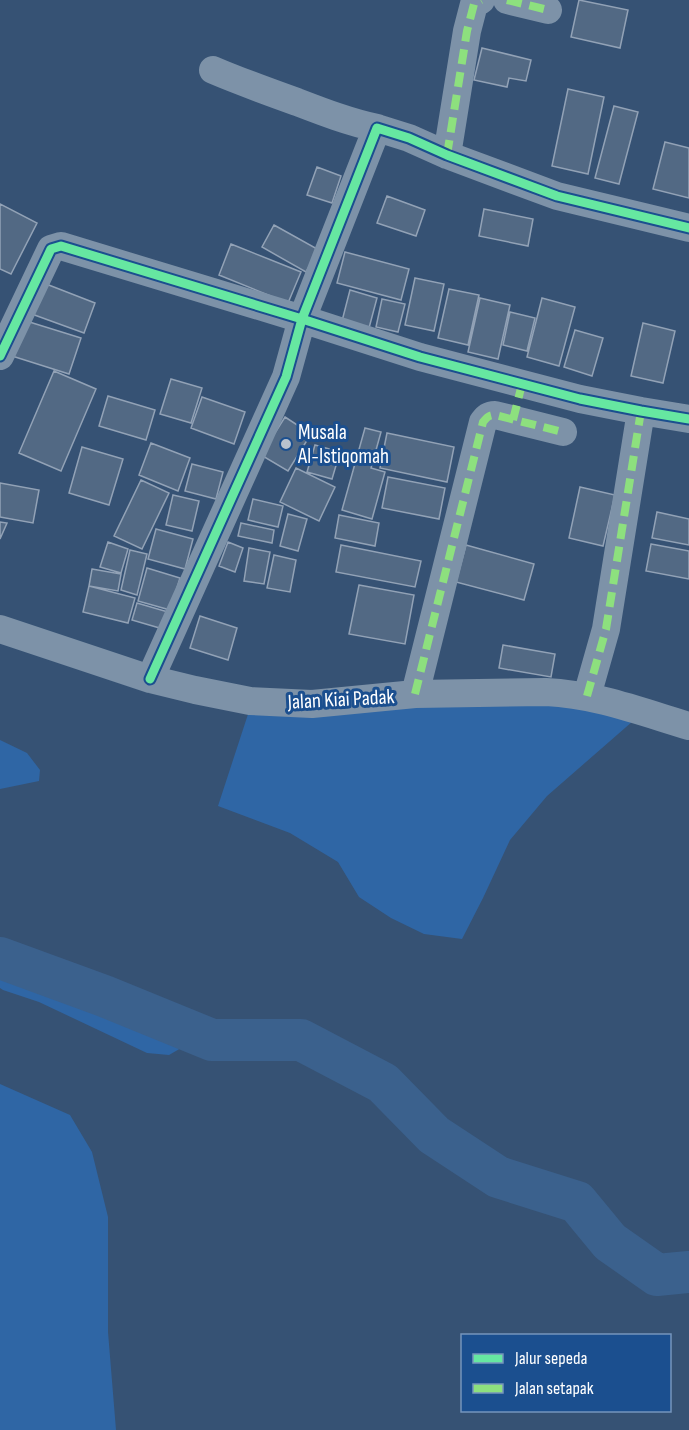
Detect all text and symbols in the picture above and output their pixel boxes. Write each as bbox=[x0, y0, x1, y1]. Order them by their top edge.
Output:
place label: Musala Al-Istiqomah bbox=[297, 420, 389, 469]
marker: Musala Al-Istiqomah bbox=[279, 437, 293, 451]
street label: Jalan Kiai Padak bbox=[286, 684, 395, 715]
legend bbox=[461, 1334, 671, 1412]
text: Jalur sepeda bbox=[514, 1348, 587, 1369]
text: Jalan setapak bbox=[514, 1378, 594, 1399]

